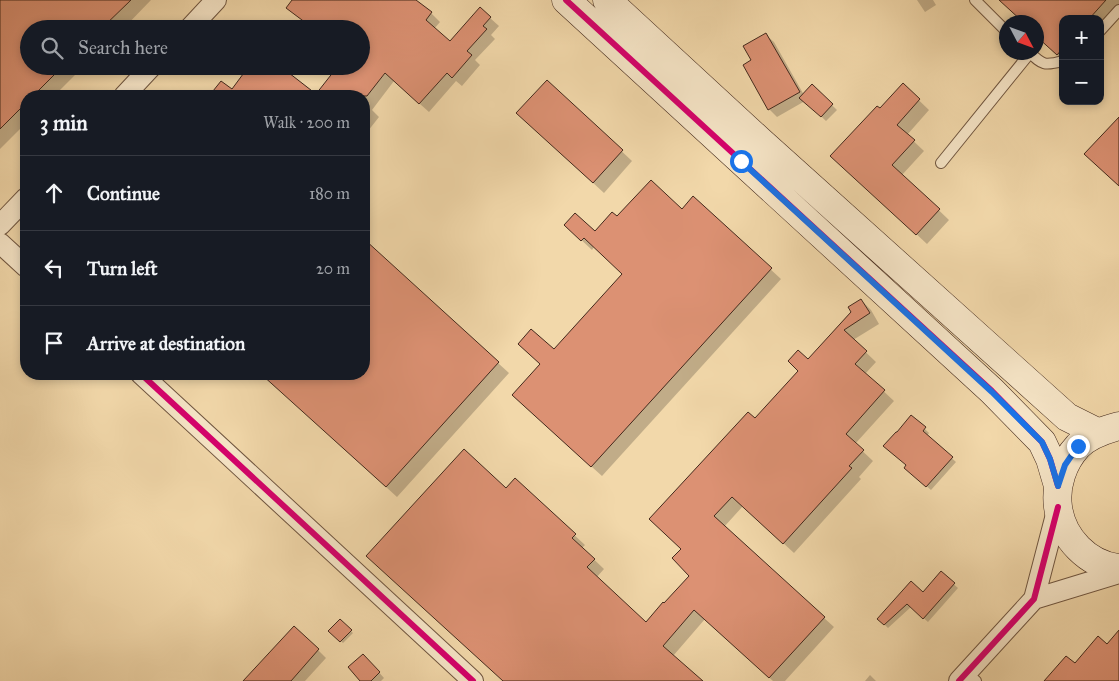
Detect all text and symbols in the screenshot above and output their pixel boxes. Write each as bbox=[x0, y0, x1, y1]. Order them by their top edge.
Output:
north arrow bbox=[999, 15, 1044, 60]
map controls bbox=[1059, 15, 1104, 105]
button: + bbox=[1059, 15, 1104, 60]
search box bbox=[20, 20, 370, 75]
icon: search bbox=[38, 34, 66, 62]
text: Search here bbox=[78, 36, 168, 59]
button: − bbox=[1059, 60, 1104, 105]
text: 3 min bbox=[40, 110, 88, 136]
text: Walk · 200 m bbox=[263, 113, 350, 132]
route start bbox=[730, 150, 753, 173]
icon: ahead bbox=[40, 179, 68, 207]
text: Continue bbox=[87, 182, 160, 205]
text: 180 m bbox=[309, 184, 350, 203]
icon: left bbox=[40, 254, 68, 282]
text: Turn left bbox=[87, 257, 157, 280]
text: 20 m bbox=[316, 259, 350, 278]
icon: arrive bbox=[40, 329, 68, 357]
text: Arrive at destination bbox=[87, 332, 245, 355]
route end bbox=[1067, 435, 1090, 458]

